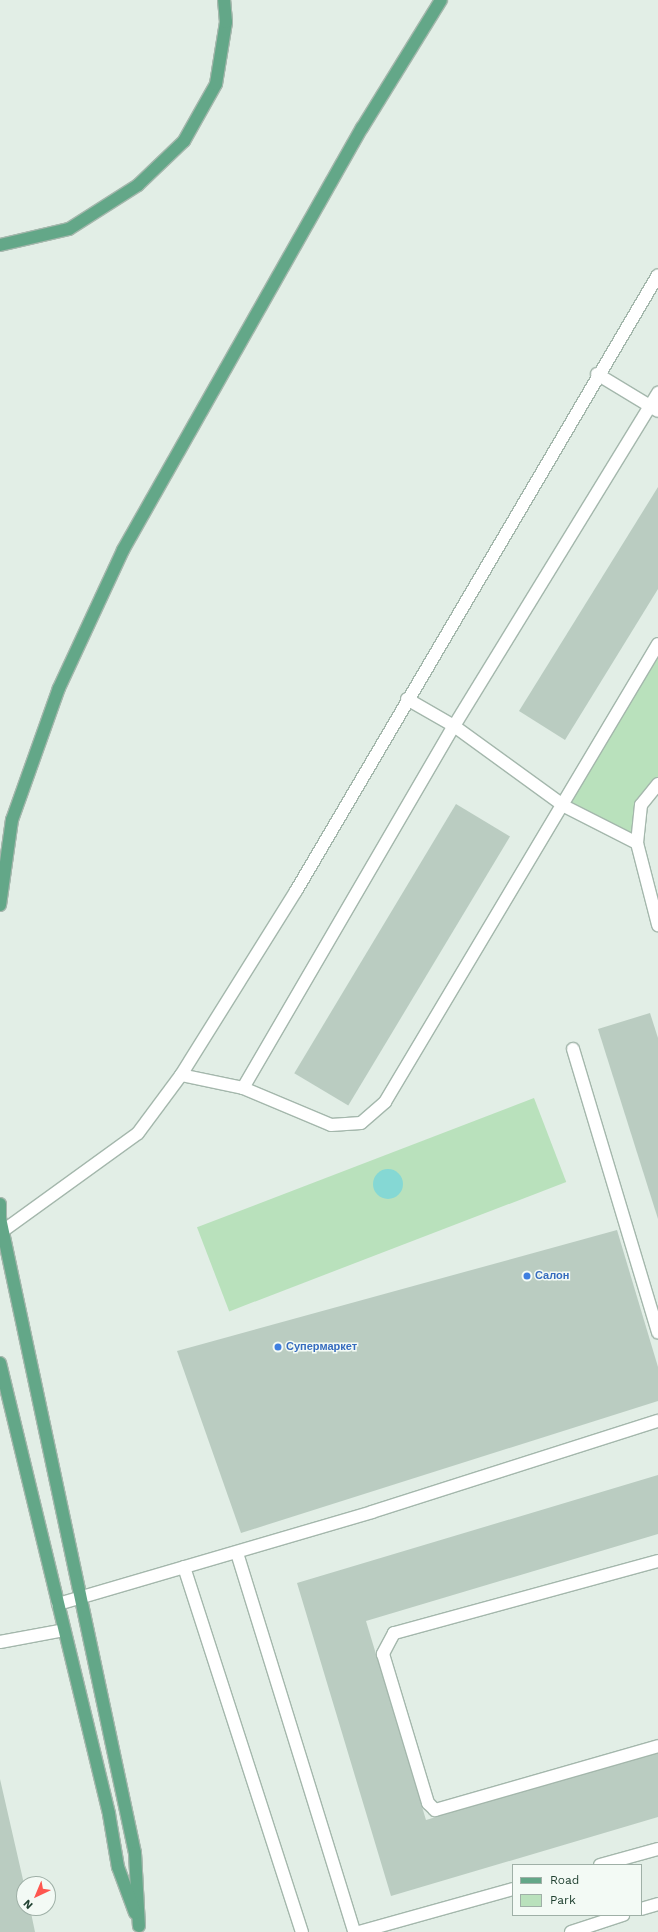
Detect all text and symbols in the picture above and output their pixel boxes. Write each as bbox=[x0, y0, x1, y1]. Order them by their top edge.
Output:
place label: Салон bbox=[535, 1269, 569, 1283]
marker: Салон bbox=[522, 1271, 532, 1281]
place label: Супермаркет bbox=[286, 1340, 357, 1354]
marker: Супермаркет bbox=[273, 1342, 283, 1352]
legend bbox=[512, 1864, 642, 1916]
text: Road bbox=[550, 1873, 579, 1887]
north arrow bbox=[16, 1876, 56, 1916]
text: Park bbox=[550, 1893, 576, 1907]
text: N bbox=[21, 1897, 35, 1912]

